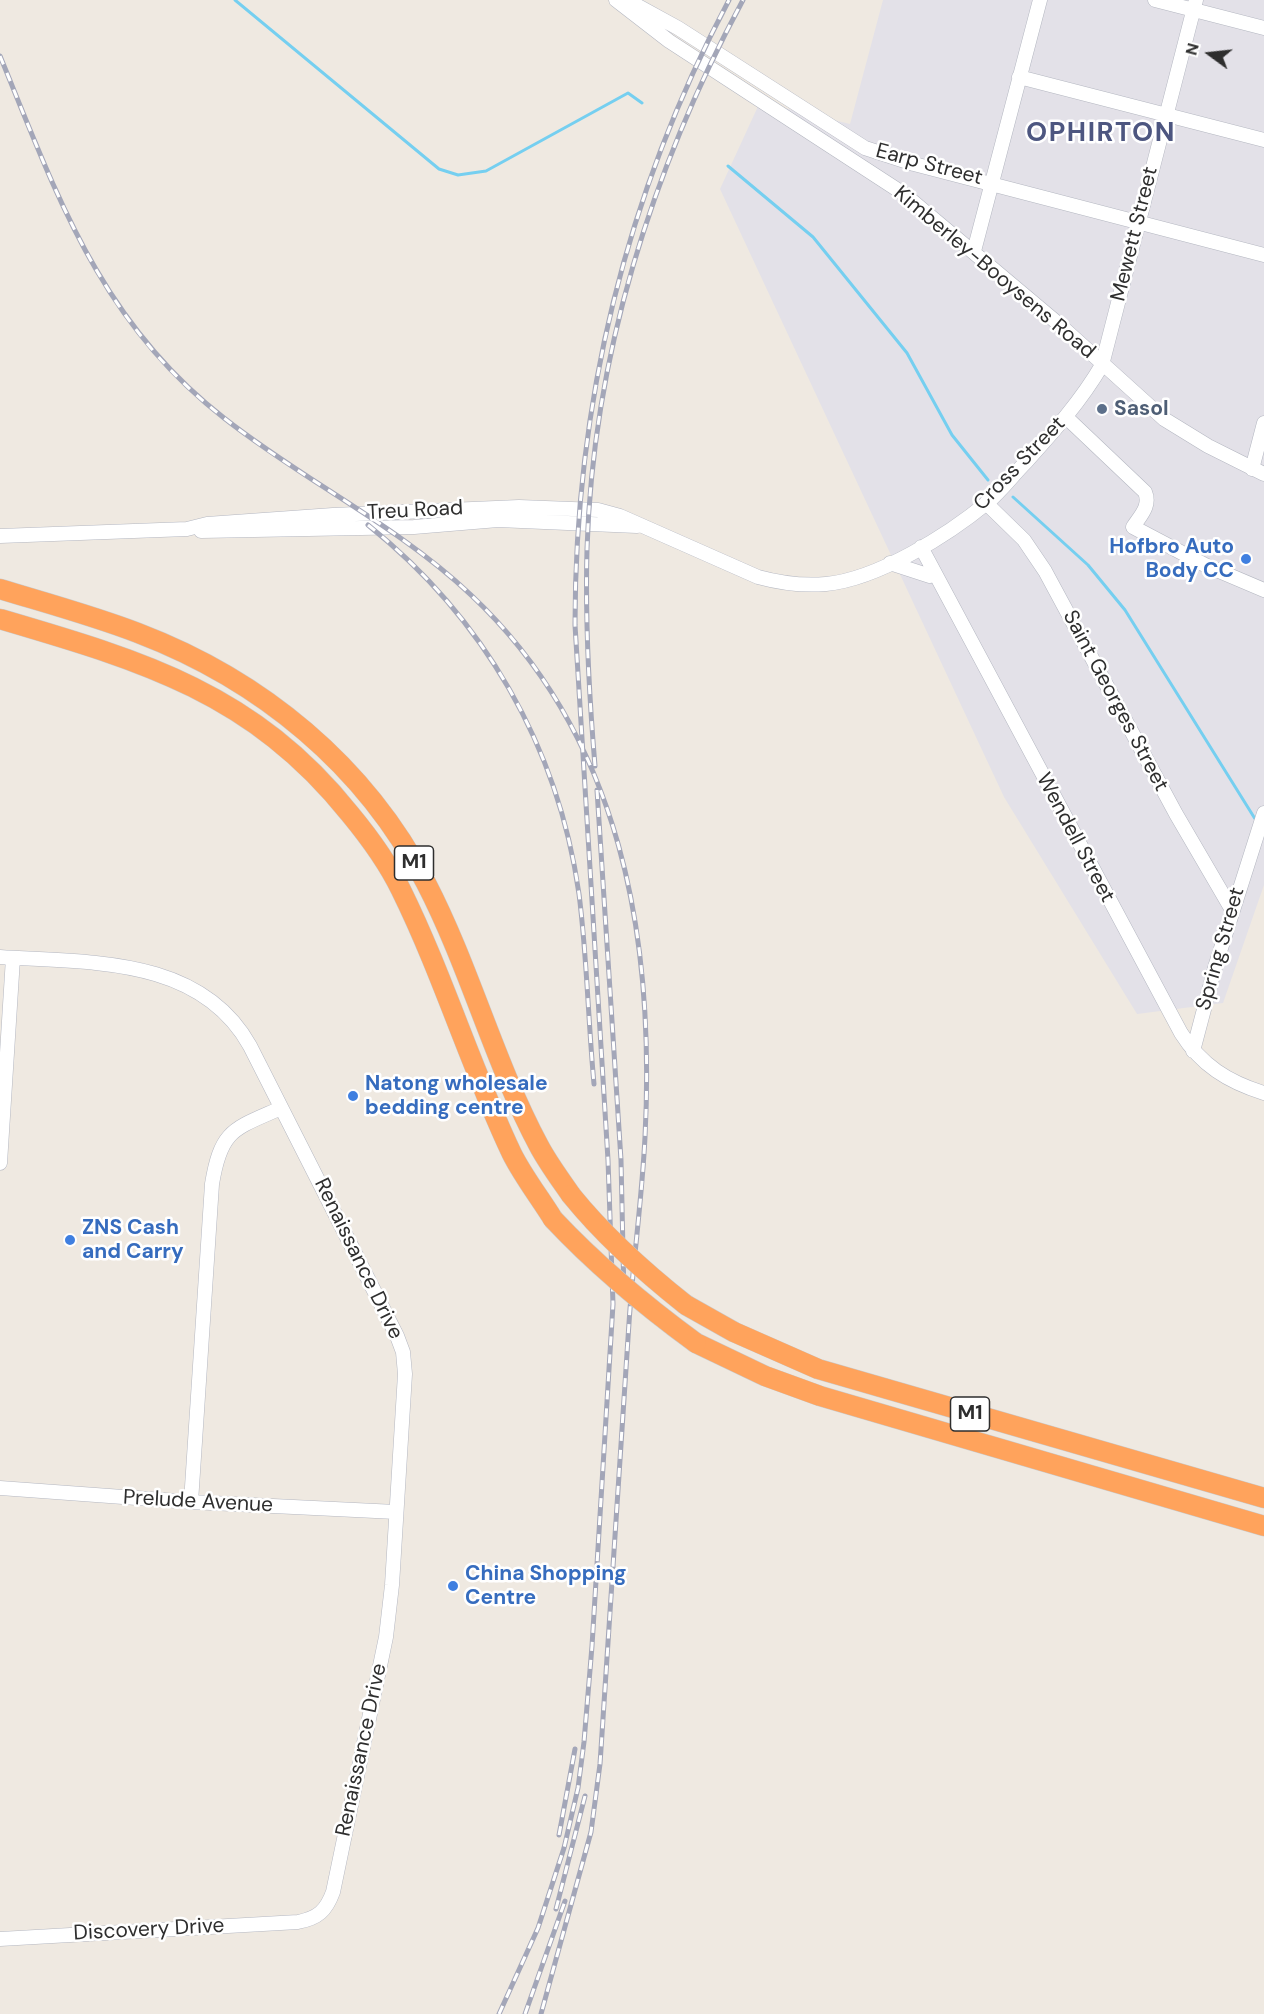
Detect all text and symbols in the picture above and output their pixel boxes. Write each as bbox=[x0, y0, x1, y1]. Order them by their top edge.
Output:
north arrow bbox=[1180, 24, 1240, 84]
text: N bbox=[1180, 41, 1204, 58]
district label: OPHIRTON bbox=[1026, 118, 1176, 150]
street label: Earp Street bbox=[873, 139, 985, 191]
street label: Mewett Street bbox=[1106, 164, 1164, 304]
street label: Kimberley-Booysens Road bbox=[888, 181, 1100, 365]
place label: Sasol bbox=[1114, 396, 1169, 422]
marker: Sasol bbox=[1095, 402, 1109, 416]
street label: Cross Street bbox=[969, 412, 1071, 516]
street label: Treu Road bbox=[366, 496, 464, 526]
place label: Hofbro Auto Body CC bbox=[1109, 534, 1234, 584]
marker: Hofbro Auto Body CC bbox=[1239, 552, 1253, 566]
street label: Saint Georges Street bbox=[1057, 606, 1173, 796]
street label: Wendell Street bbox=[1030, 769, 1120, 907]
road number: M1 bbox=[394, 846, 434, 880]
street label: Spring Street bbox=[1191, 884, 1251, 1014]
place label: Natong wholesale bedding centre bbox=[365, 1071, 548, 1121]
marker: Natong wholesale bedding centre bbox=[346, 1089, 360, 1103]
street label: Renaissance Drive bbox=[308, 1174, 408, 1344]
place label: ZNS Cash and Carry bbox=[82, 1215, 184, 1265]
marker: ZNS Cash and Carry bbox=[63, 1233, 77, 1247]
road number: M1 bbox=[950, 1397, 990, 1431]
street label: Prelude Avenue bbox=[122, 1485, 274, 1519]
place label: China Shopping Centre bbox=[465, 1561, 627, 1611]
marker: China Shopping Centre bbox=[446, 1579, 460, 1593]
street label: Renaissance Drive bbox=[331, 1661, 393, 1839]
street label: Discovery Drive bbox=[73, 1913, 225, 1947]

